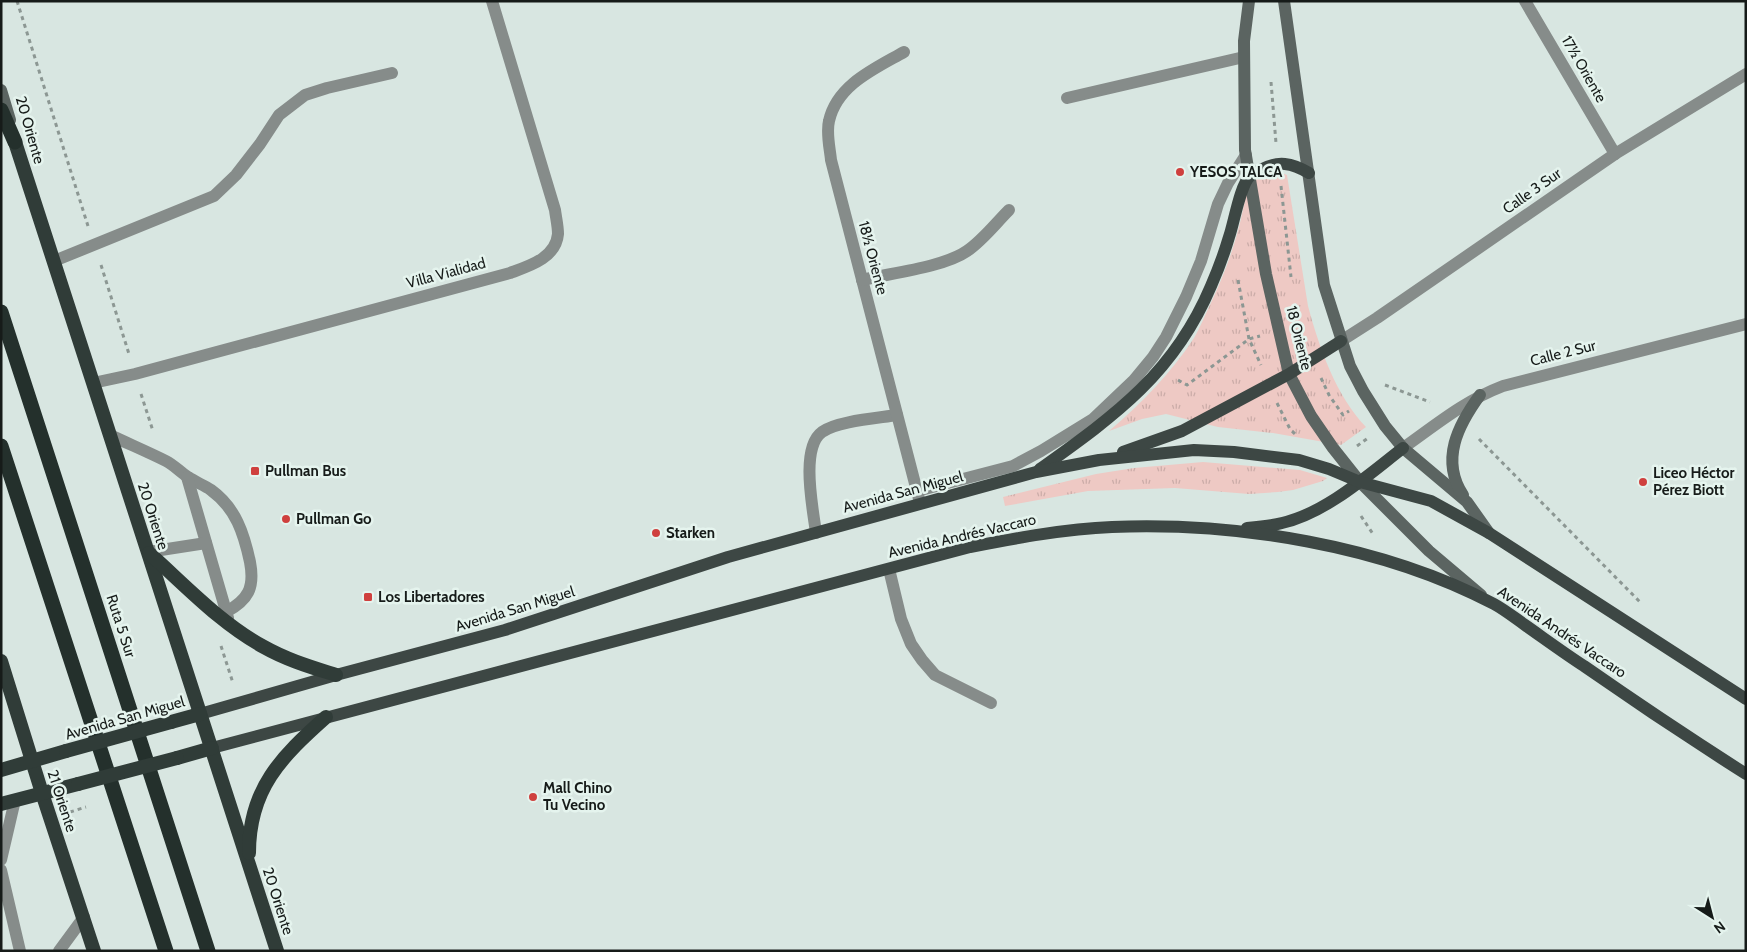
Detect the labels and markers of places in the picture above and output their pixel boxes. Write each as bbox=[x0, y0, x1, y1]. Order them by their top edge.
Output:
place label: YESOS TALCA bbox=[1189, 163, 1283, 181]
marker: YESOS TALCA bbox=[1174, 166, 1186, 178]
place label: Pullman Bus bbox=[265, 462, 346, 480]
place label: Liceo Héctor Pérez Biott bbox=[1653, 464, 1735, 499]
marker: Pullman Bus bbox=[249, 465, 261, 477]
marker: Liceo Héctor Pérez Biott bbox=[1637, 476, 1649, 488]
place label: Pullman Go bbox=[296, 510, 372, 528]
marker: Pullman Go bbox=[280, 513, 292, 525]
place label: Starken bbox=[666, 524, 715, 542]
marker: Starken bbox=[650, 527, 662, 539]
place label: Los Libertadores bbox=[378, 588, 485, 606]
marker: Los Libertadores bbox=[362, 591, 374, 603]
place label: Mall Chino Tu Vecino bbox=[543, 779, 612, 814]
marker: Mall Chino Tu Vecino bbox=[527, 791, 539, 803]

